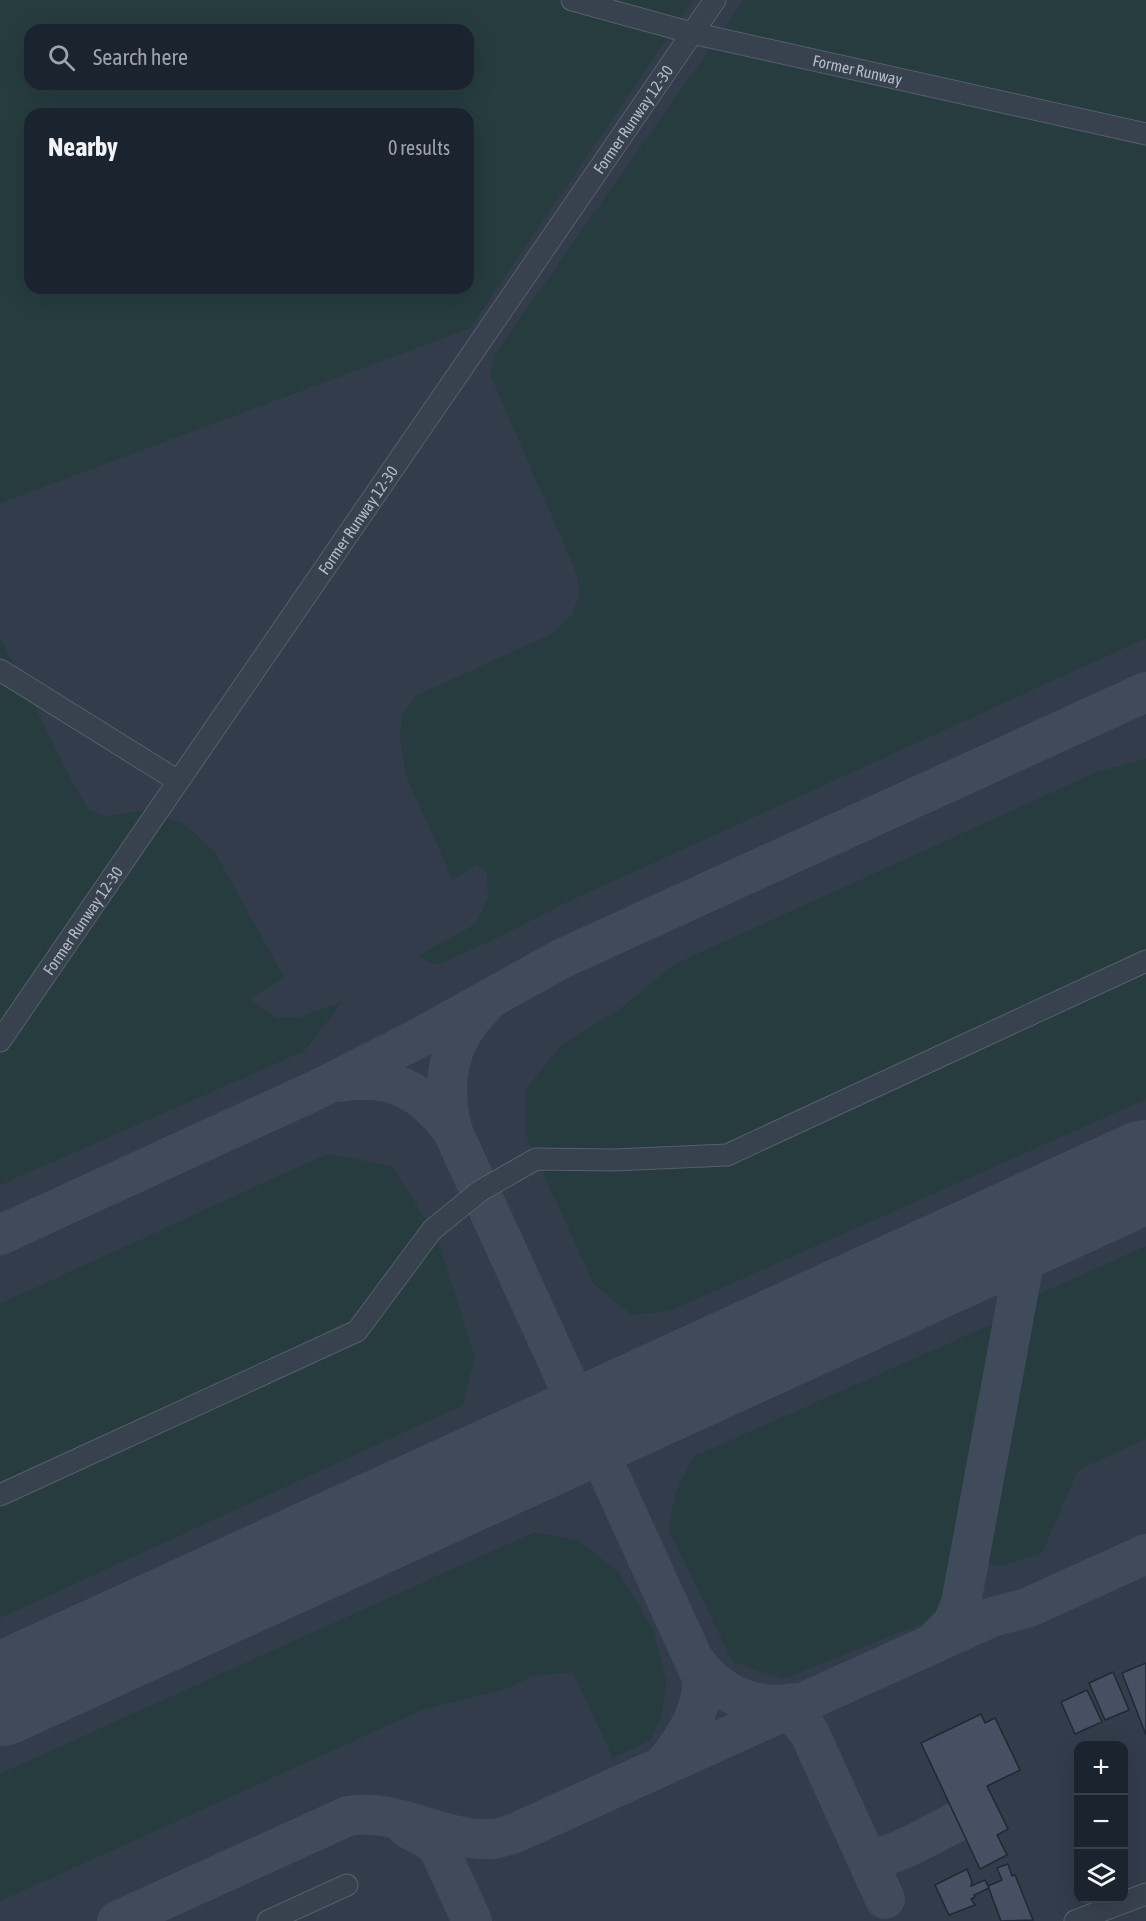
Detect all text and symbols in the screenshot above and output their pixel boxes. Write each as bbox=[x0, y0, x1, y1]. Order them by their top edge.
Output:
search box bbox=[24, 24, 474, 90]
icon: search bbox=[45, 41, 78, 74]
text: Search here bbox=[93, 44, 188, 70]
street label: Former Runway bbox=[811, 51, 904, 90]
street label: Former Runway 12-30 bbox=[589, 62, 676, 177]
text: Nearby bbox=[48, 132, 118, 162]
text: 0 results bbox=[388, 136, 450, 159]
street label: Former Runway 12-30 bbox=[314, 462, 401, 578]
street label: Former Runway 12-30 bbox=[39, 863, 126, 978]
map controls bbox=[1074, 1741, 1128, 1903]
button: + bbox=[1074, 1741, 1128, 1795]
button: − bbox=[1074, 1795, 1128, 1849]
button: layers bbox=[1074, 1849, 1128, 1903]

